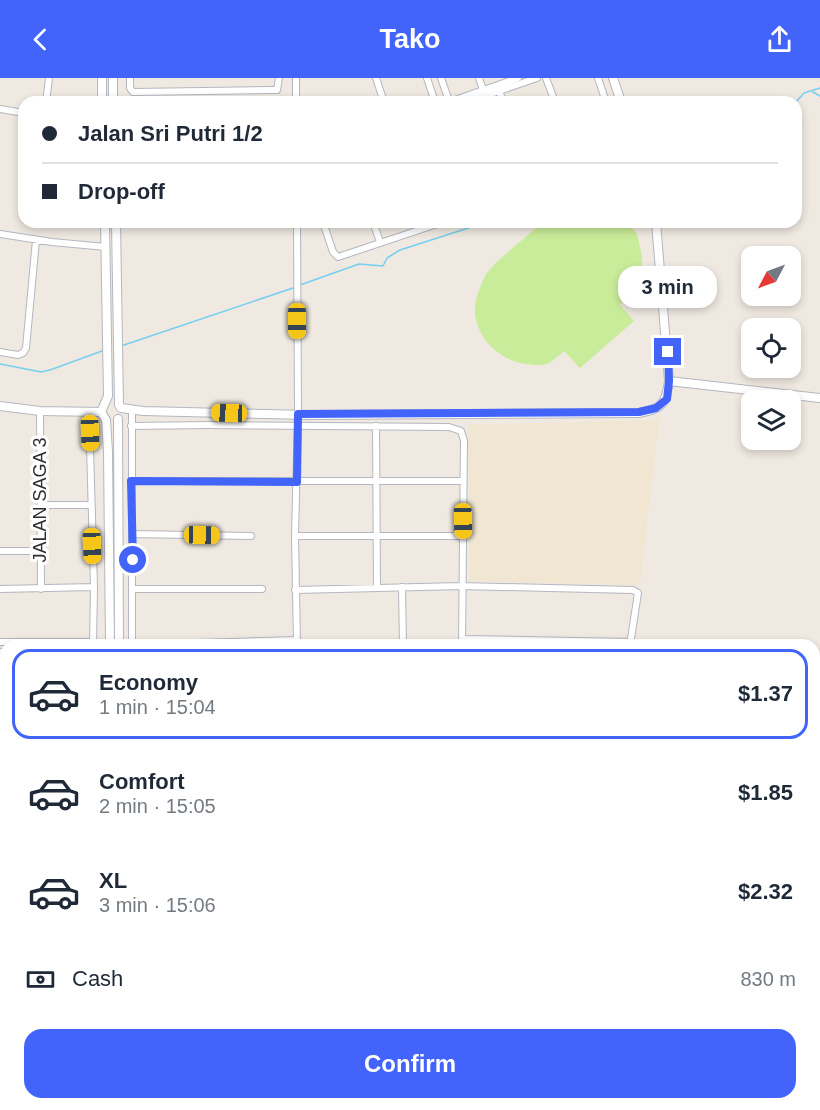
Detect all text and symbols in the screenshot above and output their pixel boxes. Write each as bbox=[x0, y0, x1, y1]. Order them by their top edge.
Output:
icon: back bbox=[24, 23, 57, 56]
icon: share bbox=[763, 23, 796, 56]
text: Tako bbox=[379, 24, 441, 54]
text: Jalan Sri Putri 1/2 bbox=[78, 121, 263, 146]
text: Drop-off bbox=[78, 179, 165, 204]
north arrow bbox=[741, 246, 801, 306]
map controls bbox=[741, 246, 801, 450]
callout: 3 min bbox=[618, 265, 718, 307]
text: 3 min bbox=[641, 276, 694, 298]
car bbox=[288, 303, 306, 339]
button: locate bbox=[741, 318, 801, 378]
route end bbox=[654, 338, 681, 365]
button: layers bbox=[741, 390, 801, 450]
car bbox=[211, 403, 247, 423]
car bbox=[80, 415, 100, 451]
street label: JALAN SAGA 3 bbox=[30, 437, 50, 563]
car bbox=[454, 503, 472, 539]
car bbox=[184, 526, 220, 544]
car bbox=[82, 528, 102, 564]
route start bbox=[119, 546, 146, 573]
icon: car bbox=[27, 667, 81, 721]
text: Economy bbox=[99, 670, 198, 695]
text: $1.37 bbox=[738, 681, 793, 706]
text: 1 min · 15:04 bbox=[99, 696, 216, 718]
icon: car bbox=[27, 766, 81, 820]
text: Comfort bbox=[99, 769, 185, 794]
text: $1.85 bbox=[738, 780, 793, 805]
text: 2 min · 15:05 bbox=[99, 795, 216, 817]
icon: car bbox=[27, 865, 81, 919]
text: XL bbox=[99, 868, 127, 893]
text: $2.32 bbox=[738, 879, 793, 904]
text: 3 min · 15:06 bbox=[99, 894, 216, 916]
icon: cash bbox=[24, 963, 57, 996]
text: Cash bbox=[72, 966, 123, 991]
text: 830 m bbox=[740, 968, 796, 990]
button: Confirm bbox=[24, 1029, 796, 1098]

